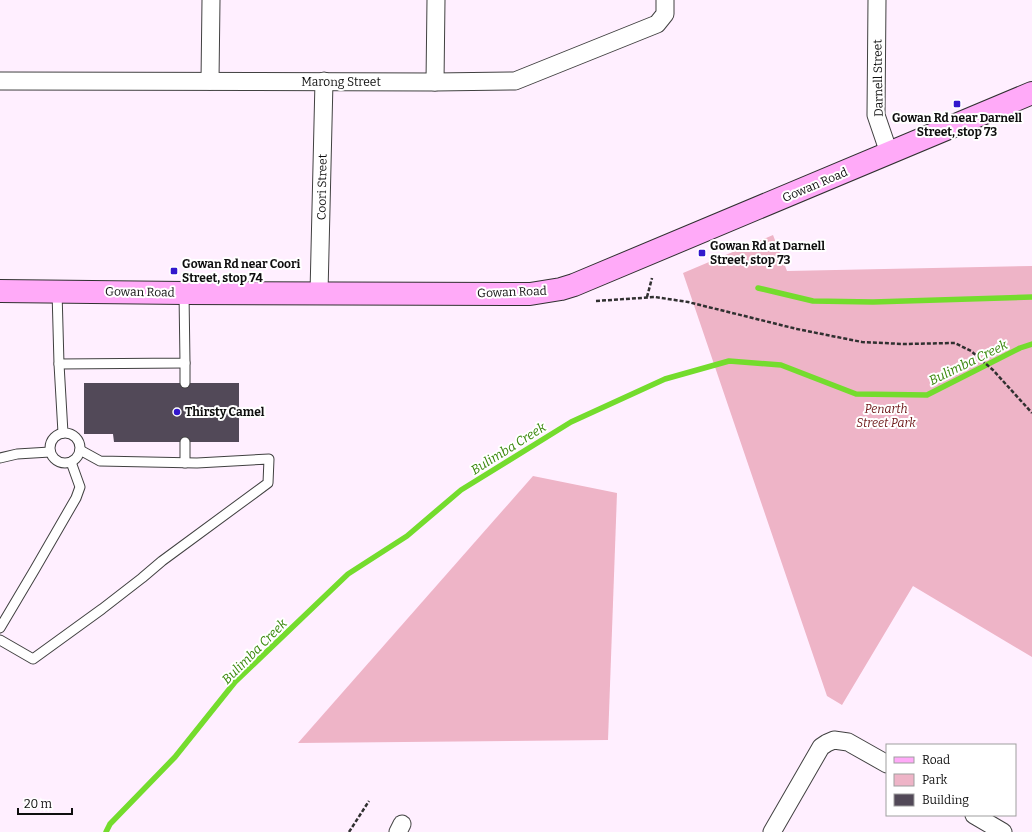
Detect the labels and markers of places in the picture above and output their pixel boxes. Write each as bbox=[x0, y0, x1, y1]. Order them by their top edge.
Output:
marker: Gowan Rd near Darnell Street, stop 73 bbox=[952, 99, 962, 109]
place label: Gowan Rd near Darnell Street, stop 73 bbox=[892, 111, 1022, 139]
place label: Gowan Rd at Darnell Street, stop 73 bbox=[710, 239, 825, 267]
marker: Gowan Rd at Darnell Street, stop 73 bbox=[697, 248, 707, 258]
place label: Gowan Rd near Coori Street, stop 74 bbox=[182, 257, 301, 285]
marker: Gowan Rd near Coori Street, stop 74 bbox=[169, 266, 179, 276]
place label: Thirsty Camel bbox=[185, 405, 265, 419]
marker: Thirsty Camel bbox=[172, 407, 182, 417]

